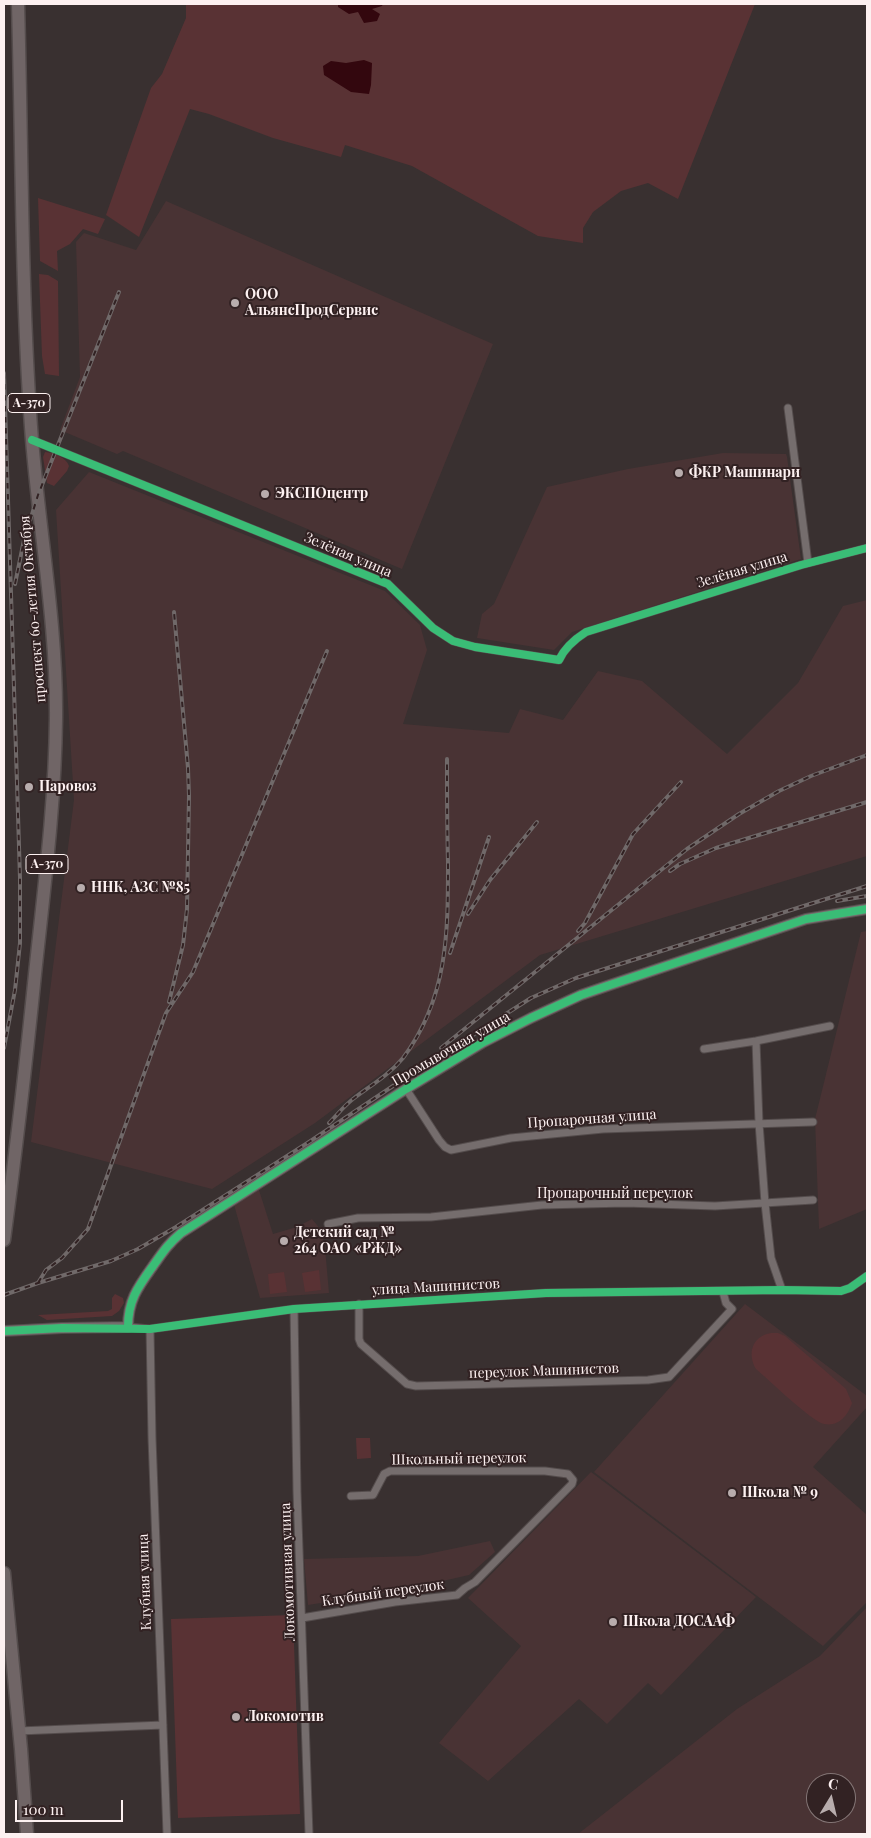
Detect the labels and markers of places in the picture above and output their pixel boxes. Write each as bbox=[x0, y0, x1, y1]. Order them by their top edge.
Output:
place label: ООО АльянсПродСервис bbox=[245, 287, 378, 320]
marker: ООО АльянсПродСервис bbox=[229, 297, 241, 309]
place label: ФКР Машинари bbox=[689, 465, 800, 481]
marker: ФКР Машинари bbox=[673, 467, 685, 479]
place label: ЭКСПОцентр bbox=[275, 486, 368, 502]
marker: ЭКСПОцентр bbox=[259, 488, 271, 500]
place label: Паровоз bbox=[39, 779, 96, 795]
marker: Паровоз bbox=[23, 781, 35, 793]
place label: ННК, АЗС №85 bbox=[91, 880, 190, 896]
marker: ННК, АЗС №85 bbox=[75, 882, 87, 894]
place label: Детский сад № 264 ОАО «РЖД» bbox=[294, 1225, 402, 1258]
marker: Детский сад № 264 ОАО «РЖД» bbox=[278, 1235, 290, 1247]
place label: Школа № 9 bbox=[742, 1485, 818, 1501]
marker: Школа № 9 bbox=[726, 1487, 738, 1499]
place label: Школа ДОСААФ bbox=[623, 1614, 735, 1630]
marker: Школа ДОСААФ bbox=[607, 1616, 619, 1628]
place label: Локомотив bbox=[246, 1709, 324, 1725]
marker: Локомотив bbox=[230, 1711, 242, 1723]

